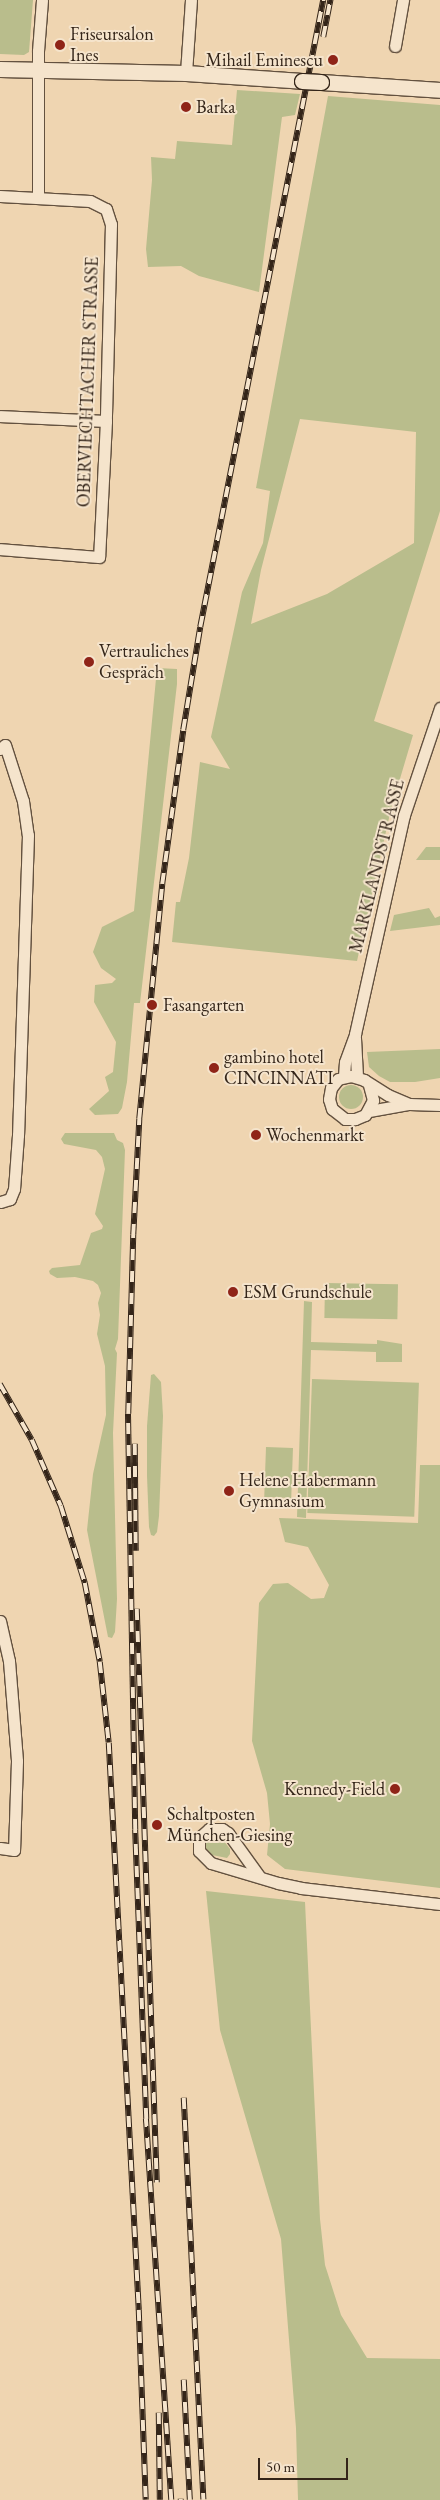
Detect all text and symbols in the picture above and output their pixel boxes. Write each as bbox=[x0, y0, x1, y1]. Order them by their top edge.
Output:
place label: Friseursalon Ines bbox=[70, 24, 154, 66]
marker: Friseursalon Ines bbox=[54, 39, 66, 51]
place label: Mihail Eminescu bbox=[206, 49, 323, 71]
marker: Mihail Eminescu bbox=[327, 54, 339, 66]
place label: Barka bbox=[196, 96, 235, 118]
marker: Barka bbox=[180, 101, 192, 113]
street label: OBERVIECHTACHER STRASSE bbox=[73, 256, 103, 508]
place label: Vertrauliches Gespräch bbox=[99, 641, 189, 684]
marker: Vertrauliches Gespräch bbox=[83, 656, 95, 668]
street label: MARKLANDSTRASSE bbox=[345, 777, 409, 955]
place label: Fasangarten bbox=[163, 994, 245, 1016]
marker: Fasangarten bbox=[145, 998, 159, 1012]
place label: gambino hotel CINCINNATI bbox=[224, 1047, 333, 1090]
marker: gambino hotel CINCINNATI bbox=[208, 1062, 220, 1074]
place label: Wochenmarkt bbox=[266, 1124, 364, 1146]
marker: Wochenmarkt bbox=[250, 1129, 262, 1141]
place label: ESM Grundschule bbox=[243, 1281, 372, 1303]
marker: ESM Grundschule bbox=[227, 1286, 239, 1298]
place label: Helene Habermann Gymnasium bbox=[239, 1470, 376, 1512]
marker: Helene Habermann Gymnasium bbox=[223, 1485, 235, 1497]
place label: Kennedy-Field bbox=[284, 1778, 385, 1800]
marker: Kennedy-Field bbox=[389, 1783, 401, 1795]
place label: Schaltposten München-Giesing bbox=[167, 1804, 292, 1846]
marker: Schaltposten München-Giesing bbox=[151, 1819, 163, 1831]
scale bar bbox=[260, 2448, 350, 2480]
text: 50 m bbox=[266, 2457, 295, 2476]

